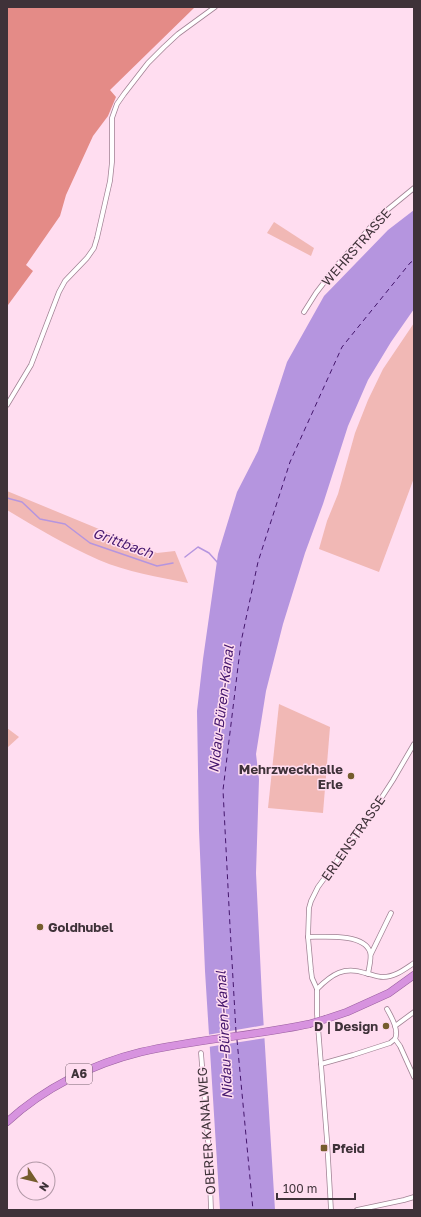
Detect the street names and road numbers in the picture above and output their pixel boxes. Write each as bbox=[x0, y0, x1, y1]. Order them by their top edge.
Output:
street label: WEHRSTRASSE bbox=[318, 205, 394, 289]
street label: ERLENSTRASSE bbox=[318, 792, 388, 884]
road number: A6 bbox=[66, 1064, 92, 1084]
street label: OBERER KANALWEG bbox=[194, 1067, 218, 1195]

